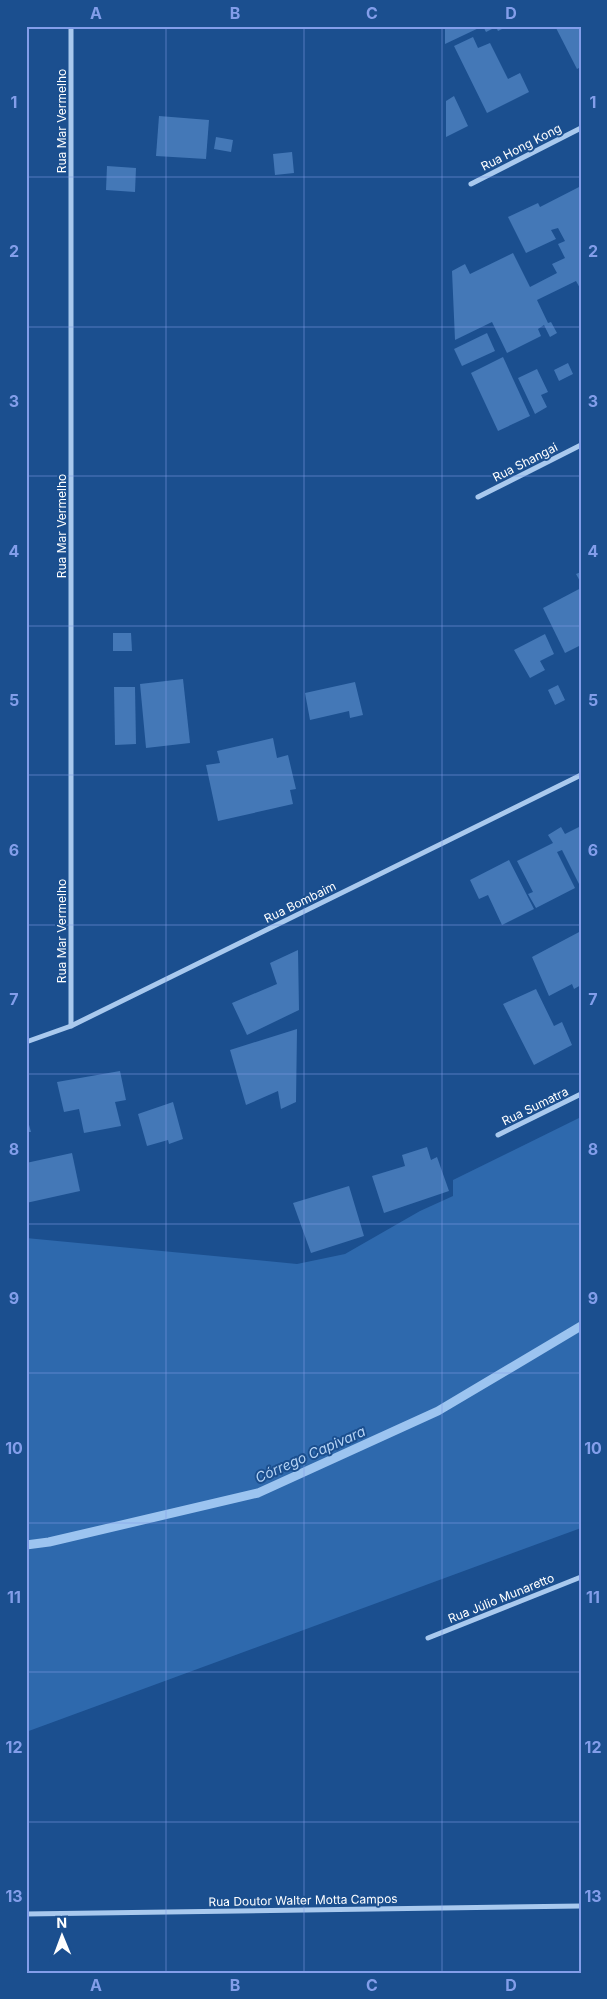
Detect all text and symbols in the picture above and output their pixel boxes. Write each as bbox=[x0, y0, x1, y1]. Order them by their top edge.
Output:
text: A bbox=[90, 3, 102, 23]
text: B bbox=[230, 3, 240, 23]
text: C bbox=[366, 3, 378, 23]
text: D bbox=[505, 3, 517, 23]
street label: Rua Mar Vermelho bbox=[54, 69, 69, 173]
text: 1 bbox=[11, 92, 17, 112]
text: 1 bbox=[590, 92, 596, 112]
street label: Rua Hong Kong bbox=[478, 120, 564, 174]
text: 2 bbox=[9, 241, 19, 261]
text: 2 bbox=[588, 241, 598, 261]
text: 3 bbox=[9, 391, 19, 411]
text: 3 bbox=[588, 391, 598, 411]
street label: Rua Shangai bbox=[490, 439, 560, 485]
street label: Rua Mar Vermelho bbox=[54, 474, 69, 578]
text: 4 bbox=[9, 541, 20, 561]
text: 4 bbox=[588, 541, 599, 561]
text: 5 bbox=[9, 690, 19, 710]
text: 5 bbox=[588, 690, 598, 710]
text: 6 bbox=[9, 840, 19, 860]
text: 6 bbox=[588, 840, 598, 860]
street label: Rua Bombaim bbox=[262, 878, 338, 926]
street label: Rua Mar Vermelho bbox=[54, 879, 69, 983]
text: 7 bbox=[9, 989, 19, 1009]
text: 7 bbox=[588, 989, 598, 1009]
street label: Rua Sumatra bbox=[499, 1083, 571, 1129]
text: 8 bbox=[9, 1139, 19, 1159]
text: 8 bbox=[588, 1139, 598, 1159]
text: 9 bbox=[9, 1288, 19, 1308]
text: 9 bbox=[588, 1288, 598, 1308]
water label: Córrego Capivara bbox=[252, 1422, 368, 1486]
text: 10 bbox=[5, 1438, 23, 1458]
text: 10 bbox=[584, 1438, 602, 1458]
street label: Rua Júlio Munaretto bbox=[446, 1570, 556, 1626]
text: 11 bbox=[7, 1587, 21, 1607]
text: 11 bbox=[586, 1587, 600, 1607]
text: 12 bbox=[6, 1737, 22, 1757]
text: 12 bbox=[585, 1737, 601, 1757]
text: 13 bbox=[5, 1886, 23, 1906]
text: 13 bbox=[584, 1886, 602, 1906]
street label: Rua Doutor Walter Motta Campos bbox=[208, 1891, 398, 1909]
north arrow bbox=[38, 1912, 88, 1962]
text: N bbox=[56, 1914, 67, 1931]
text: A bbox=[90, 1975, 102, 1995]
text: B bbox=[230, 1975, 240, 1995]
text: C bbox=[366, 1975, 378, 1995]
text: D bbox=[505, 1975, 517, 1995]

